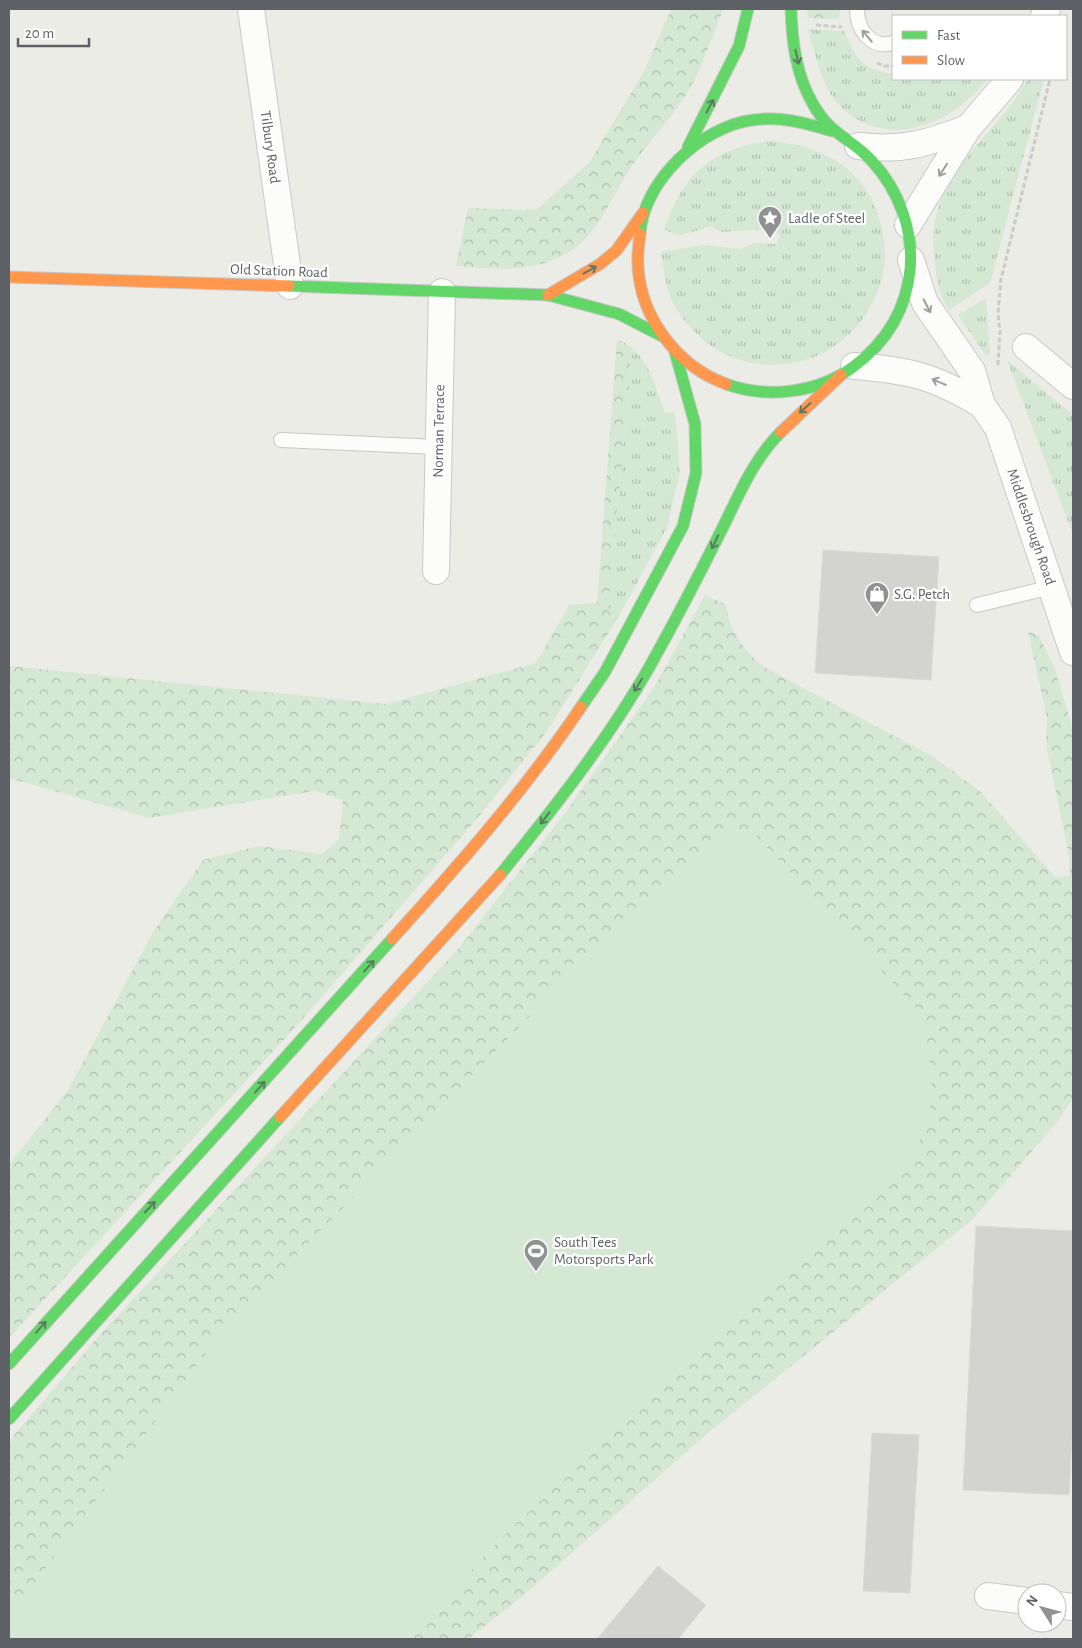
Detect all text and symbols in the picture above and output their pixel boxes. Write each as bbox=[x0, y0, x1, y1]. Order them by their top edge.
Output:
scale bar bbox=[18, 15, 89, 47]
legend bbox=[892, 15, 1067, 80]
text: 20 m bbox=[25, 26, 54, 41]
text: Fast bbox=[937, 28, 961, 43]
one-way arrow bbox=[862, 29, 873, 42]
one-way arrow bbox=[793, 48, 802, 64]
text: Slow bbox=[937, 53, 965, 68]
one-way arrow bbox=[705, 98, 715, 113]
street label: Tilbury Road bbox=[257, 109, 283, 185]
one-way arrow bbox=[938, 163, 948, 177]
place icon: Ladle of Steel bbox=[757, 205, 783, 239]
place label: Ladle of Steel bbox=[788, 211, 865, 226]
street label: Old Station Road bbox=[230, 262, 328, 280]
one-way arrow bbox=[582, 264, 596, 274]
one-way arrow bbox=[923, 298, 932, 313]
one-way arrow bbox=[932, 377, 947, 387]
street label: Norman Terrace bbox=[431, 384, 447, 478]
one-way arrow bbox=[798, 402, 811, 414]
street label: Middlesbrough Road bbox=[1004, 467, 1058, 587]
one-way arrow bbox=[710, 534, 720, 549]
shop icon: S.G. Petch bbox=[864, 581, 890, 615]
place label: S.G. Petch bbox=[894, 587, 950, 602]
one-way arrow bbox=[633, 678, 644, 692]
one-way arrow bbox=[540, 811, 551, 824]
one-way arrow bbox=[363, 959, 374, 972]
one-way arrow bbox=[254, 1080, 266, 1093]
one-way arrow bbox=[144, 1200, 156, 1213]
place label: South Tees Motorsports Park bbox=[554, 1235, 654, 1267]
sports icon: South Tees Motorsports Park bbox=[523, 1238, 549, 1272]
one-way arrow bbox=[35, 1320, 47, 1333]
north arrow bbox=[1017, 1583, 1067, 1633]
text: N bbox=[1024, 1593, 1041, 1609]

